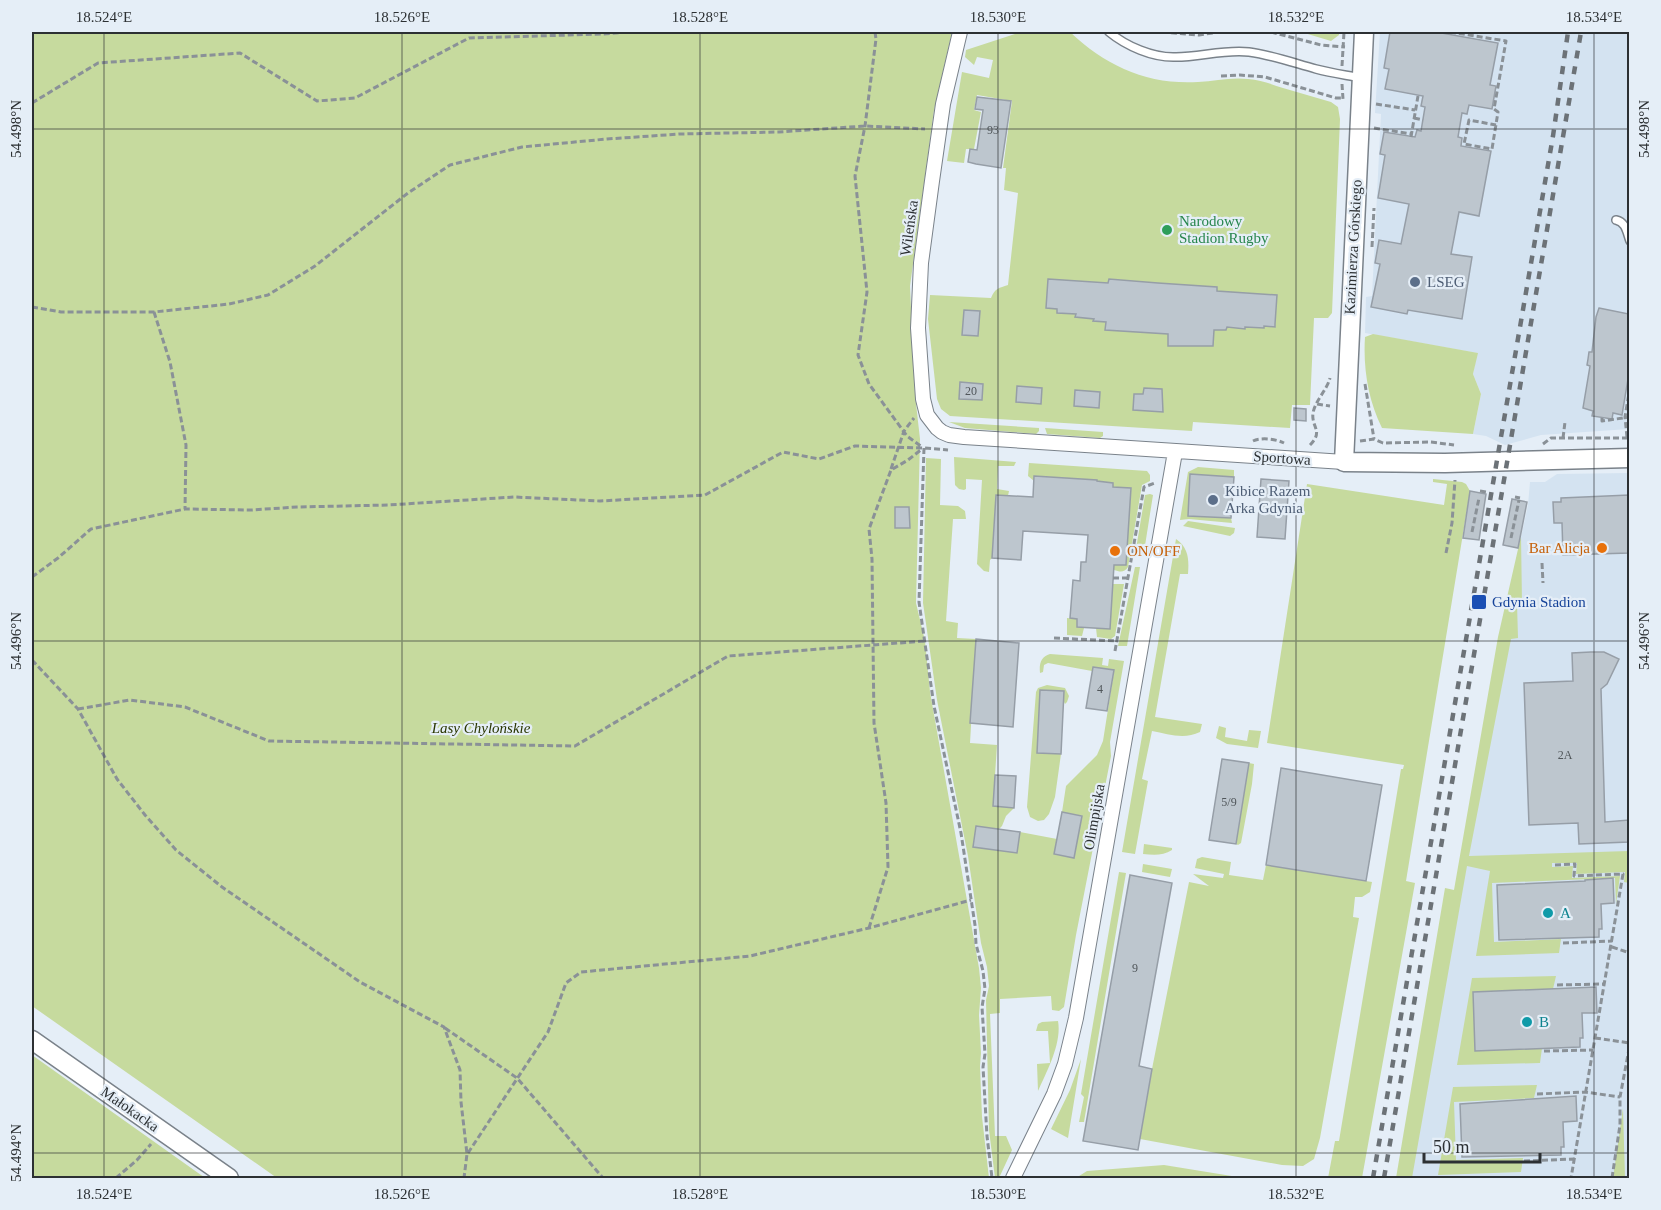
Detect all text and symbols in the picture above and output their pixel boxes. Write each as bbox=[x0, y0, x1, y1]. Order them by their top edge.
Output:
text: 18.524°E bbox=[76, 9, 132, 25]
text: 18.526°E bbox=[374, 9, 430, 25]
text: 18.528°E bbox=[672, 9, 728, 25]
text: 18.530°E bbox=[970, 9, 1026, 25]
text: 18.532°E bbox=[1268, 9, 1324, 25]
text: 18.534°E bbox=[1566, 9, 1622, 25]
text: 54.498°N bbox=[8, 100, 24, 158]
text: 54.498°N bbox=[1636, 100, 1652, 158]
house number: 93 bbox=[987, 123, 999, 137]
street label: Kazimierza Górskiego bbox=[1341, 179, 1365, 315]
street label: Wileńska bbox=[897, 199, 921, 257]
place label: Narodowy Stadion Rugby bbox=[1179, 213, 1269, 246]
marker: Narodowy Stadion Rugby bbox=[1160, 223, 1174, 237]
place label: LSEG bbox=[1427, 274, 1465, 290]
marker: LSEG bbox=[1408, 275, 1422, 289]
house number: 20 bbox=[965, 384, 977, 398]
street label: Sportowa bbox=[1253, 448, 1312, 468]
place label: Kibice Razem Arka Gdynia bbox=[1225, 483, 1311, 516]
marker: Kibice Razem Arka Gdynia bbox=[1206, 493, 1220, 507]
place label: Bar Alicja bbox=[1529, 540, 1590, 556]
marker: Bar Alicja bbox=[1595, 541, 1609, 555]
place label: ON/OFF bbox=[1127, 543, 1180, 559]
marker: ON/OFF bbox=[1108, 544, 1122, 558]
marker: Gdynia Stadion bbox=[1470, 593, 1488, 611]
place label: Gdynia Stadion bbox=[1492, 594, 1586, 610]
text: 54.496°N bbox=[8, 612, 24, 670]
text: 54.496°N bbox=[1636, 612, 1652, 670]
house number: 4 bbox=[1097, 682, 1103, 696]
park label: Lasy Chylońskie bbox=[431, 720, 531, 736]
house number: 2A bbox=[1558, 748, 1573, 762]
street label: Olimpijska bbox=[1080, 782, 1108, 851]
house number: 5/9 bbox=[1221, 795, 1237, 809]
place label: A bbox=[1560, 905, 1571, 921]
marker: A bbox=[1541, 906, 1555, 920]
house number: 9 bbox=[1132, 961, 1138, 975]
place label: B bbox=[1539, 1014, 1549, 1030]
marker: B bbox=[1520, 1015, 1534, 1029]
street label: Małokacka bbox=[98, 1083, 162, 1135]
text: 54.494°N bbox=[8, 1124, 24, 1182]
scale bar bbox=[1424, 1126, 1540, 1164]
text: 50 m bbox=[1433, 1137, 1470, 1157]
text: 18.524°E bbox=[76, 1186, 132, 1202]
text: 18.526°E bbox=[374, 1186, 430, 1202]
text: 18.528°E bbox=[672, 1186, 728, 1202]
text: 18.530°E bbox=[970, 1186, 1026, 1202]
text: 18.532°E bbox=[1268, 1186, 1324, 1202]
text: 18.534°E bbox=[1566, 1186, 1622, 1202]

